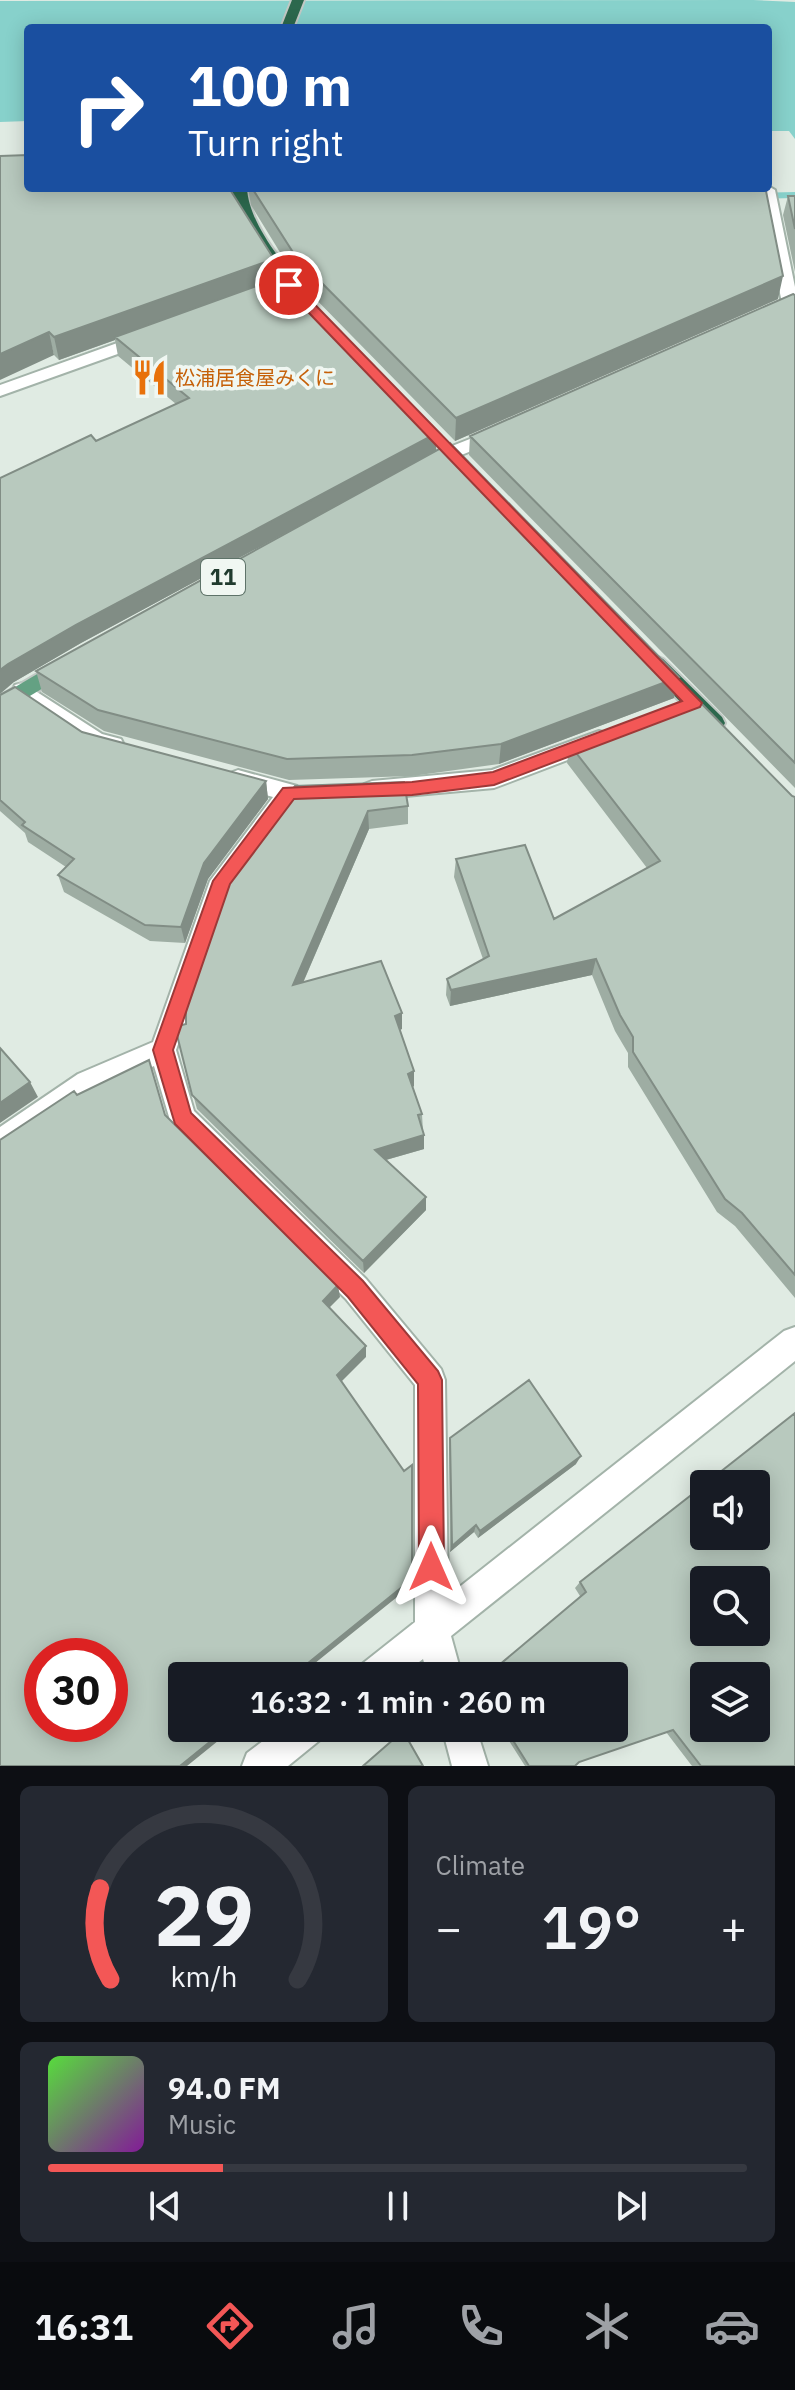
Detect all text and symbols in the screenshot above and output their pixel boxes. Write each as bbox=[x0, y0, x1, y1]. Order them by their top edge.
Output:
text: 100 m bbox=[188, 49, 352, 121]
icon: right bbox=[56, 56, 160, 160]
text: Turn right bbox=[188, 119, 344, 166]
pin bbox=[255, 251, 323, 319]
icon: arrive bbox=[267, 263, 311, 307]
restaurant icon: 松浦居食屋みくに bbox=[130, 359, 168, 397]
place label: 松浦居食屋みくに bbox=[175, 364, 335, 391]
road number: 11 bbox=[201, 559, 245, 595]
map controls bbox=[690, 1470, 770, 1742]
button: sound bbox=[690, 1470, 770, 1550]
position arrow bbox=[389, 1525, 473, 1609]
button: search bbox=[690, 1566, 770, 1646]
speed limit sign: 30 bbox=[24, 1638, 128, 1742]
button: layers bbox=[690, 1662, 770, 1742]
text: 16:32 · 1 min · 260 m bbox=[250, 1682, 546, 1721]
text: Climate bbox=[436, 1848, 525, 1882]
text: 29 bbox=[154, 1861, 254, 1969]
text: 19° bbox=[541, 1887, 641, 1966]
text: − bbox=[436, 1899, 462, 1956]
text: + bbox=[721, 1899, 747, 1956]
text: km/h bbox=[170, 1958, 237, 1995]
text: 94.0 FM bbox=[168, 2068, 281, 2107]
text: Music bbox=[168, 2107, 236, 2141]
icon: previous bbox=[143, 2184, 187, 2228]
icon: pause bbox=[376, 2184, 420, 2228]
icon: next bbox=[609, 2184, 653, 2228]
icon: directions bbox=[202, 2298, 258, 2354]
icon: music bbox=[328, 2298, 384, 2354]
icon: phone bbox=[453, 2298, 509, 2354]
icon: climate bbox=[579, 2298, 635, 2354]
icon: car bbox=[704, 2298, 760, 2354]
text: 16:31 bbox=[35, 2303, 133, 2350]

